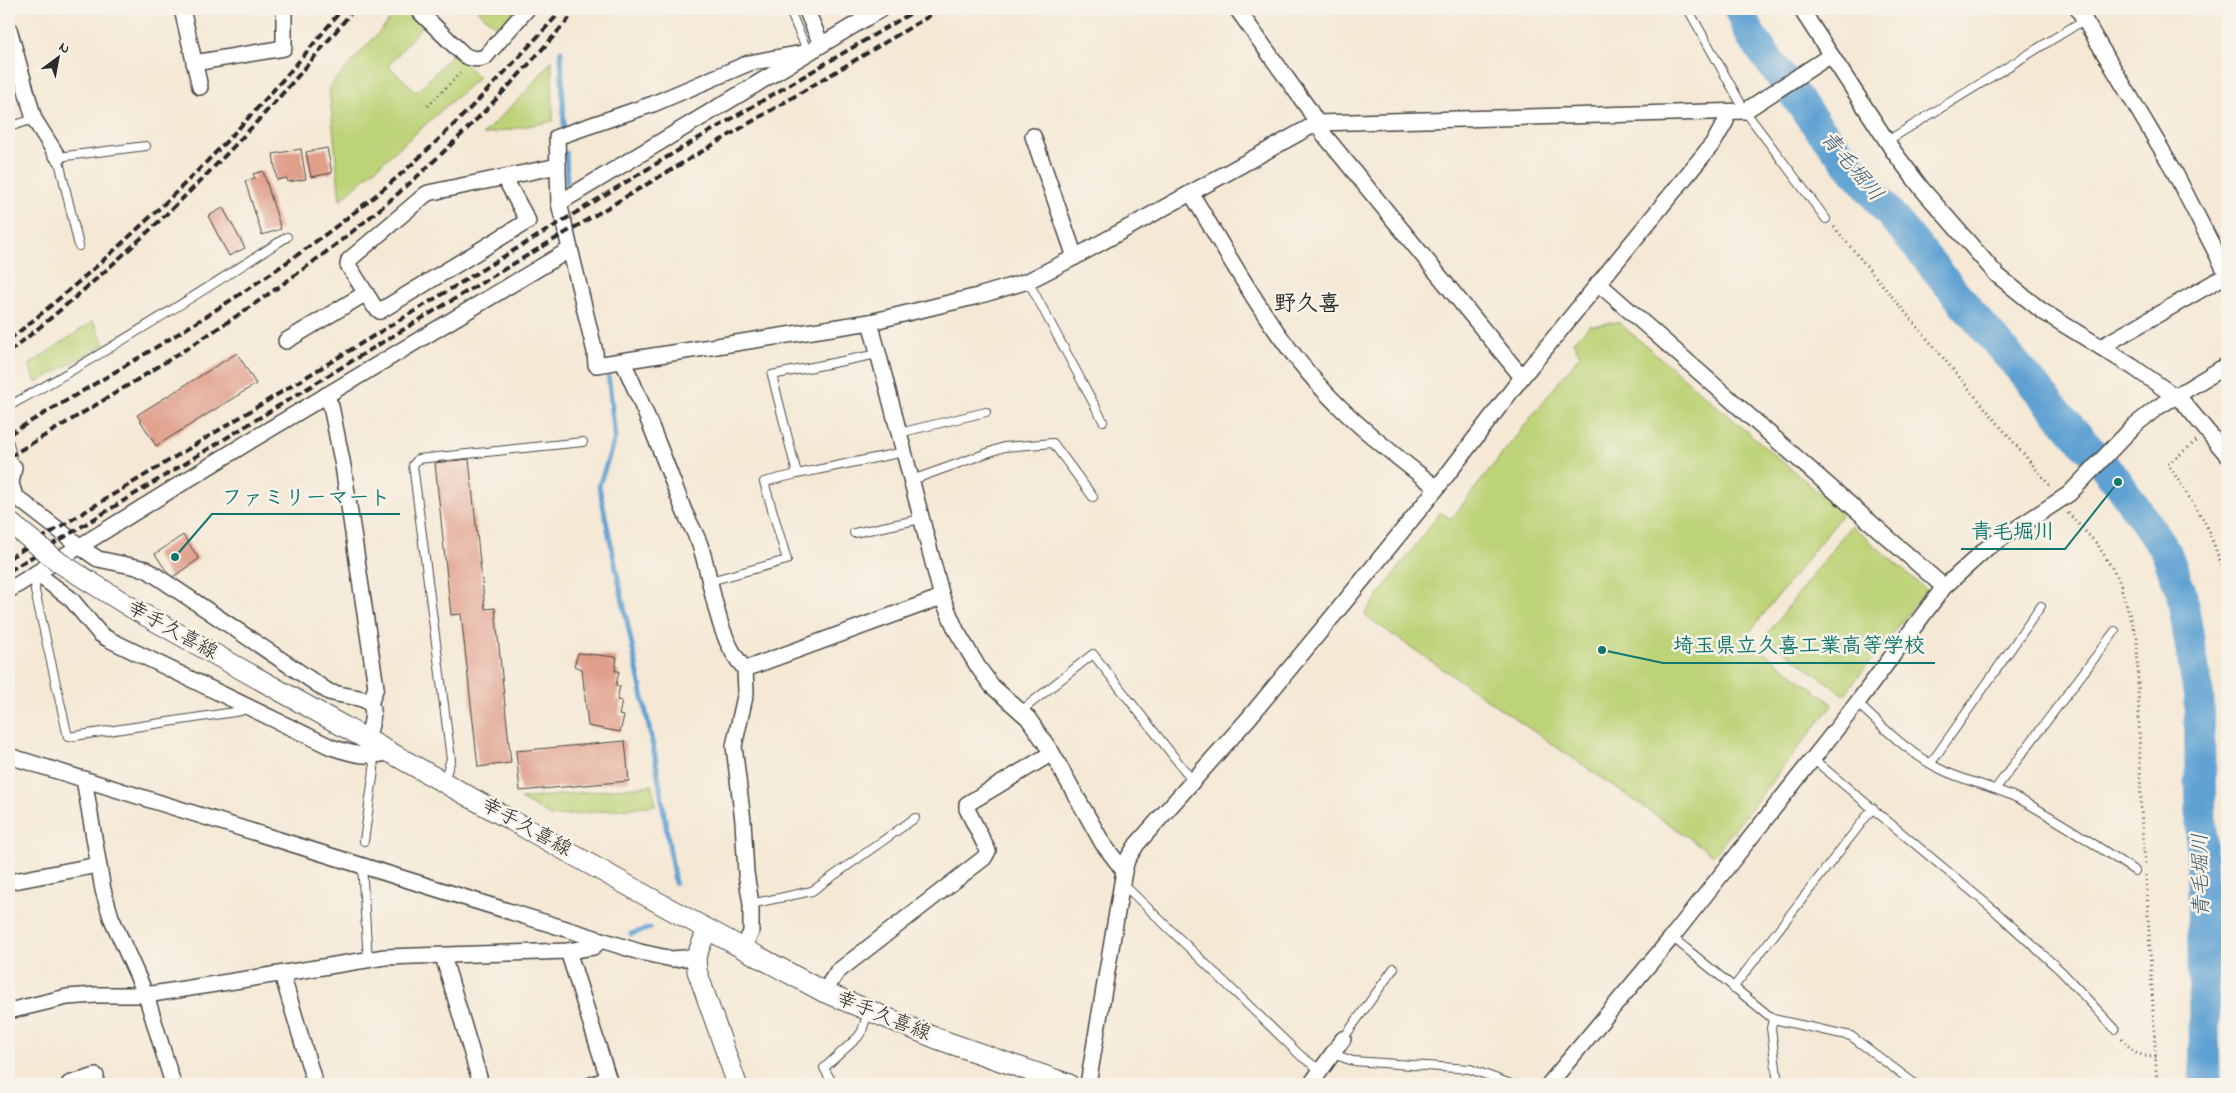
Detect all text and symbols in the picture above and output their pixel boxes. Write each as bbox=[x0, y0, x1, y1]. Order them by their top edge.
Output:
north arrow bbox=[32, 32, 82, 82]
text: N bbox=[55, 37, 74, 60]
water label: 青毛堀川 bbox=[1813, 125, 1889, 209]
district label: 野久喜 bbox=[1274, 289, 1340, 321]
callout: ファミリーマート bbox=[212, 478, 400, 514]
text: ファミリーマート bbox=[222, 484, 390, 514]
callout: 青毛堀川 bbox=[1961, 513, 2065, 549]
text: 青毛堀川 bbox=[1971, 518, 2055, 548]
street label: 幸手久喜線 bbox=[121, 594, 223, 668]
callout: 埼玉県立久喜工業高等学校 bbox=[1663, 627, 1935, 663]
text: 埼玉県立久喜工業高等学校 bbox=[1673, 632, 1925, 662]
street label: 幸手久喜線 bbox=[475, 791, 577, 865]
water label: 青毛堀川 bbox=[2186, 833, 2218, 917]
street label: 幸手久喜線 bbox=[831, 985, 935, 1049]

